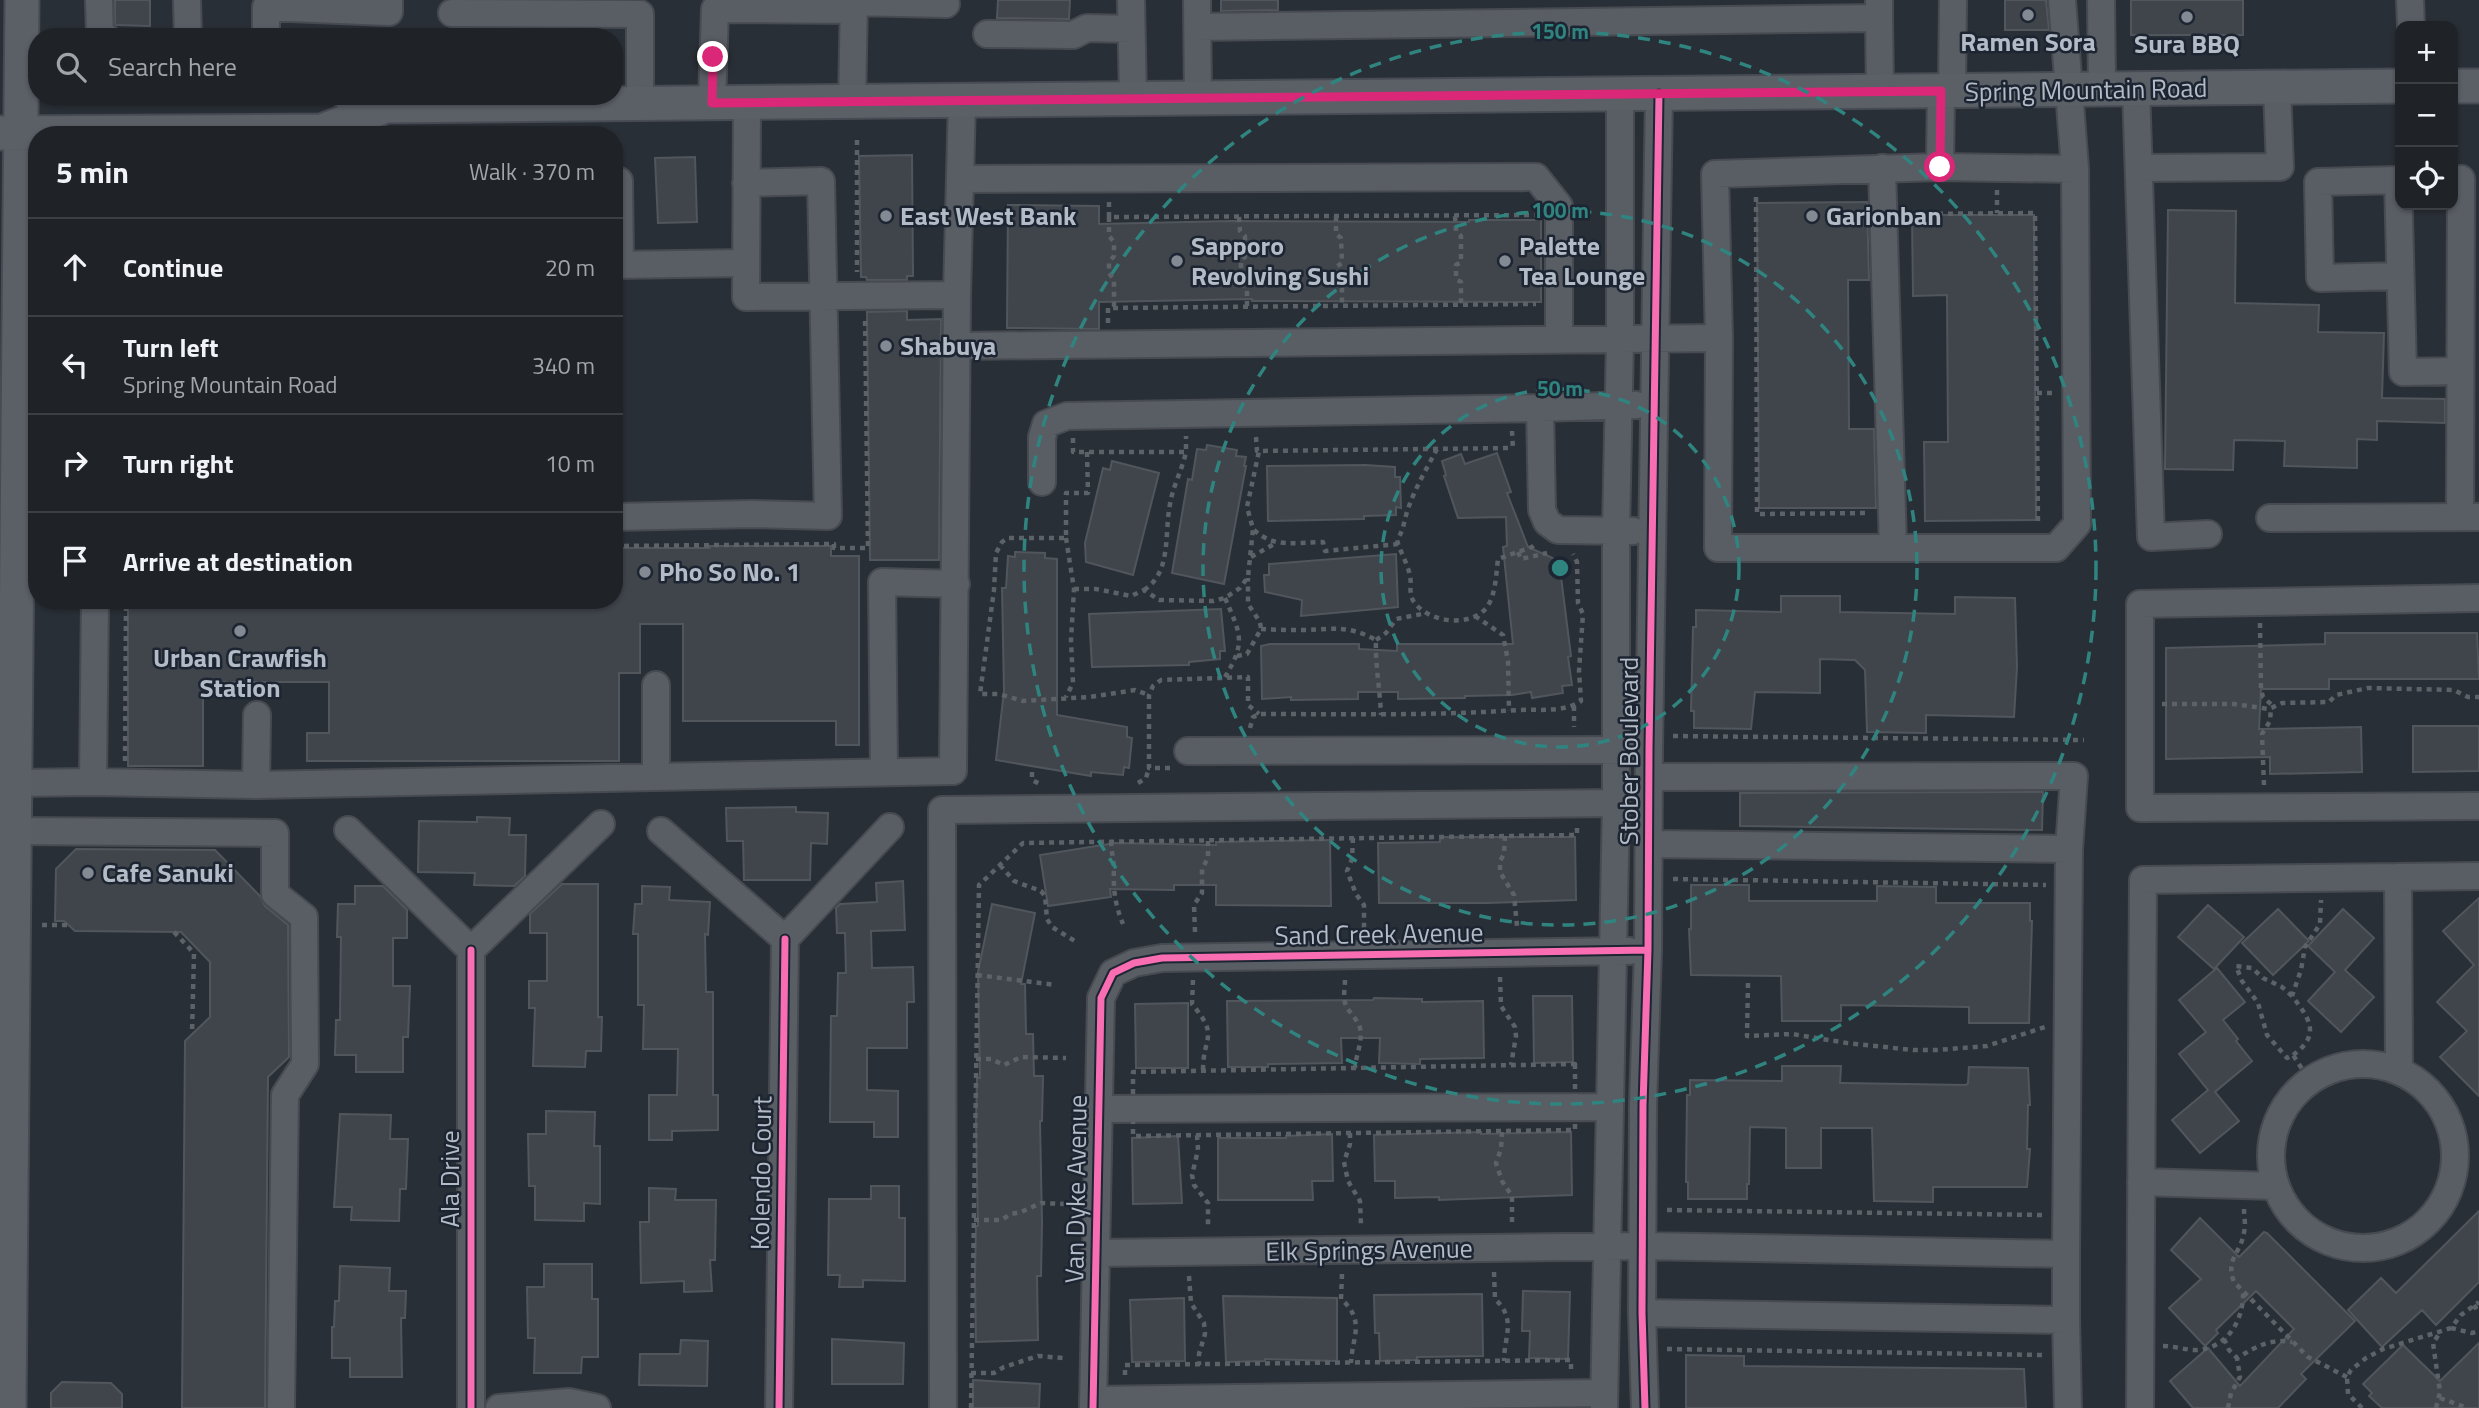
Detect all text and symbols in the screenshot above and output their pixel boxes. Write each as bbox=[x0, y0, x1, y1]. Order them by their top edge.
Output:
marker: Ramen Sora bbox=[2020, 7, 2036, 23]
marker: Sura BBQ bbox=[2179, 9, 2195, 25]
text: 150 m bbox=[1531, 15, 1589, 47]
map controls bbox=[2395, 21, 2458, 210]
button: + bbox=[2395, 21, 2458, 84]
place label: Ramen Sora bbox=[1960, 22, 2096, 61]
place label: Sura BBQ bbox=[2134, 24, 2240, 63]
search box bbox=[28, 28, 623, 105]
route end bbox=[697, 41, 728, 72]
text: Search here bbox=[108, 47, 237, 86]
icon: search bbox=[52, 48, 90, 86]
street label: Spring Mountain Road bbox=[1964, 68, 2208, 111]
button: − bbox=[2395, 84, 2458, 147]
button: locate bbox=[2395, 147, 2458, 210]
text: 5 min bbox=[56, 149, 129, 195]
route start bbox=[1924, 151, 1955, 182]
text: Walk · 370 m bbox=[469, 154, 595, 189]
text: 100 m bbox=[1531, 194, 1589, 226]
place label: East West Bank bbox=[900, 196, 1077, 235]
place label: Garionban bbox=[1826, 196, 1942, 235]
marker: East West Bank bbox=[878, 208, 894, 224]
marker: Garionban bbox=[1804, 208, 1820, 224]
place label: Sapporo Revolving Sushi bbox=[1191, 226, 1369, 295]
place label: Palette Tea Lounge bbox=[1519, 226, 1645, 295]
icon: ahead bbox=[56, 248, 94, 286]
text: Continue bbox=[123, 248, 223, 287]
text: 20 m bbox=[545, 250, 595, 285]
marker: Sapporo Revolving Sushi bbox=[1169, 253, 1185, 269]
marker: Palette Tea Lounge bbox=[1497, 253, 1513, 269]
place label: Shabuya bbox=[900, 326, 996, 365]
text: Turn left bbox=[123, 328, 218, 367]
marker: Shabuya bbox=[878, 338, 894, 354]
icon: left bbox=[56, 346, 94, 384]
text: 340 m bbox=[532, 348, 595, 383]
text: Spring Mountain Road bbox=[123, 367, 338, 402]
text: 50 m bbox=[1537, 372, 1583, 404]
icon: right bbox=[56, 444, 94, 482]
text: Turn right bbox=[123, 444, 234, 483]
text: 10 m bbox=[545, 446, 595, 481]
icon: arrive bbox=[56, 542, 94, 580]
text: Arrive at destination bbox=[123, 542, 353, 581]
place label: Pho So No. 1 bbox=[659, 552, 801, 591]
centre of rings bbox=[1548, 556, 1572, 580]
marker: Pho So No. 1 bbox=[637, 564, 653, 580]
marker: Urban Crawfish Station bbox=[232, 623, 248, 639]
place label: Urban Crawfish Station bbox=[153, 638, 327, 707]
street label: Stober Boulevard bbox=[1609, 657, 1648, 845]
place label: Cafe Sanuki bbox=[102, 853, 234, 892]
marker: Cafe Sanuki bbox=[80, 865, 96, 881]
street label: Sand Creek Avenue bbox=[1274, 912, 1484, 955]
street label: Van Dyke Avenue bbox=[1054, 1094, 1097, 1284]
street label: Kolendo Court bbox=[740, 1096, 781, 1250]
street label: Ala Drive bbox=[430, 1130, 469, 1228]
street label: Elk Springs Avenue bbox=[1265, 1228, 1473, 1271]

